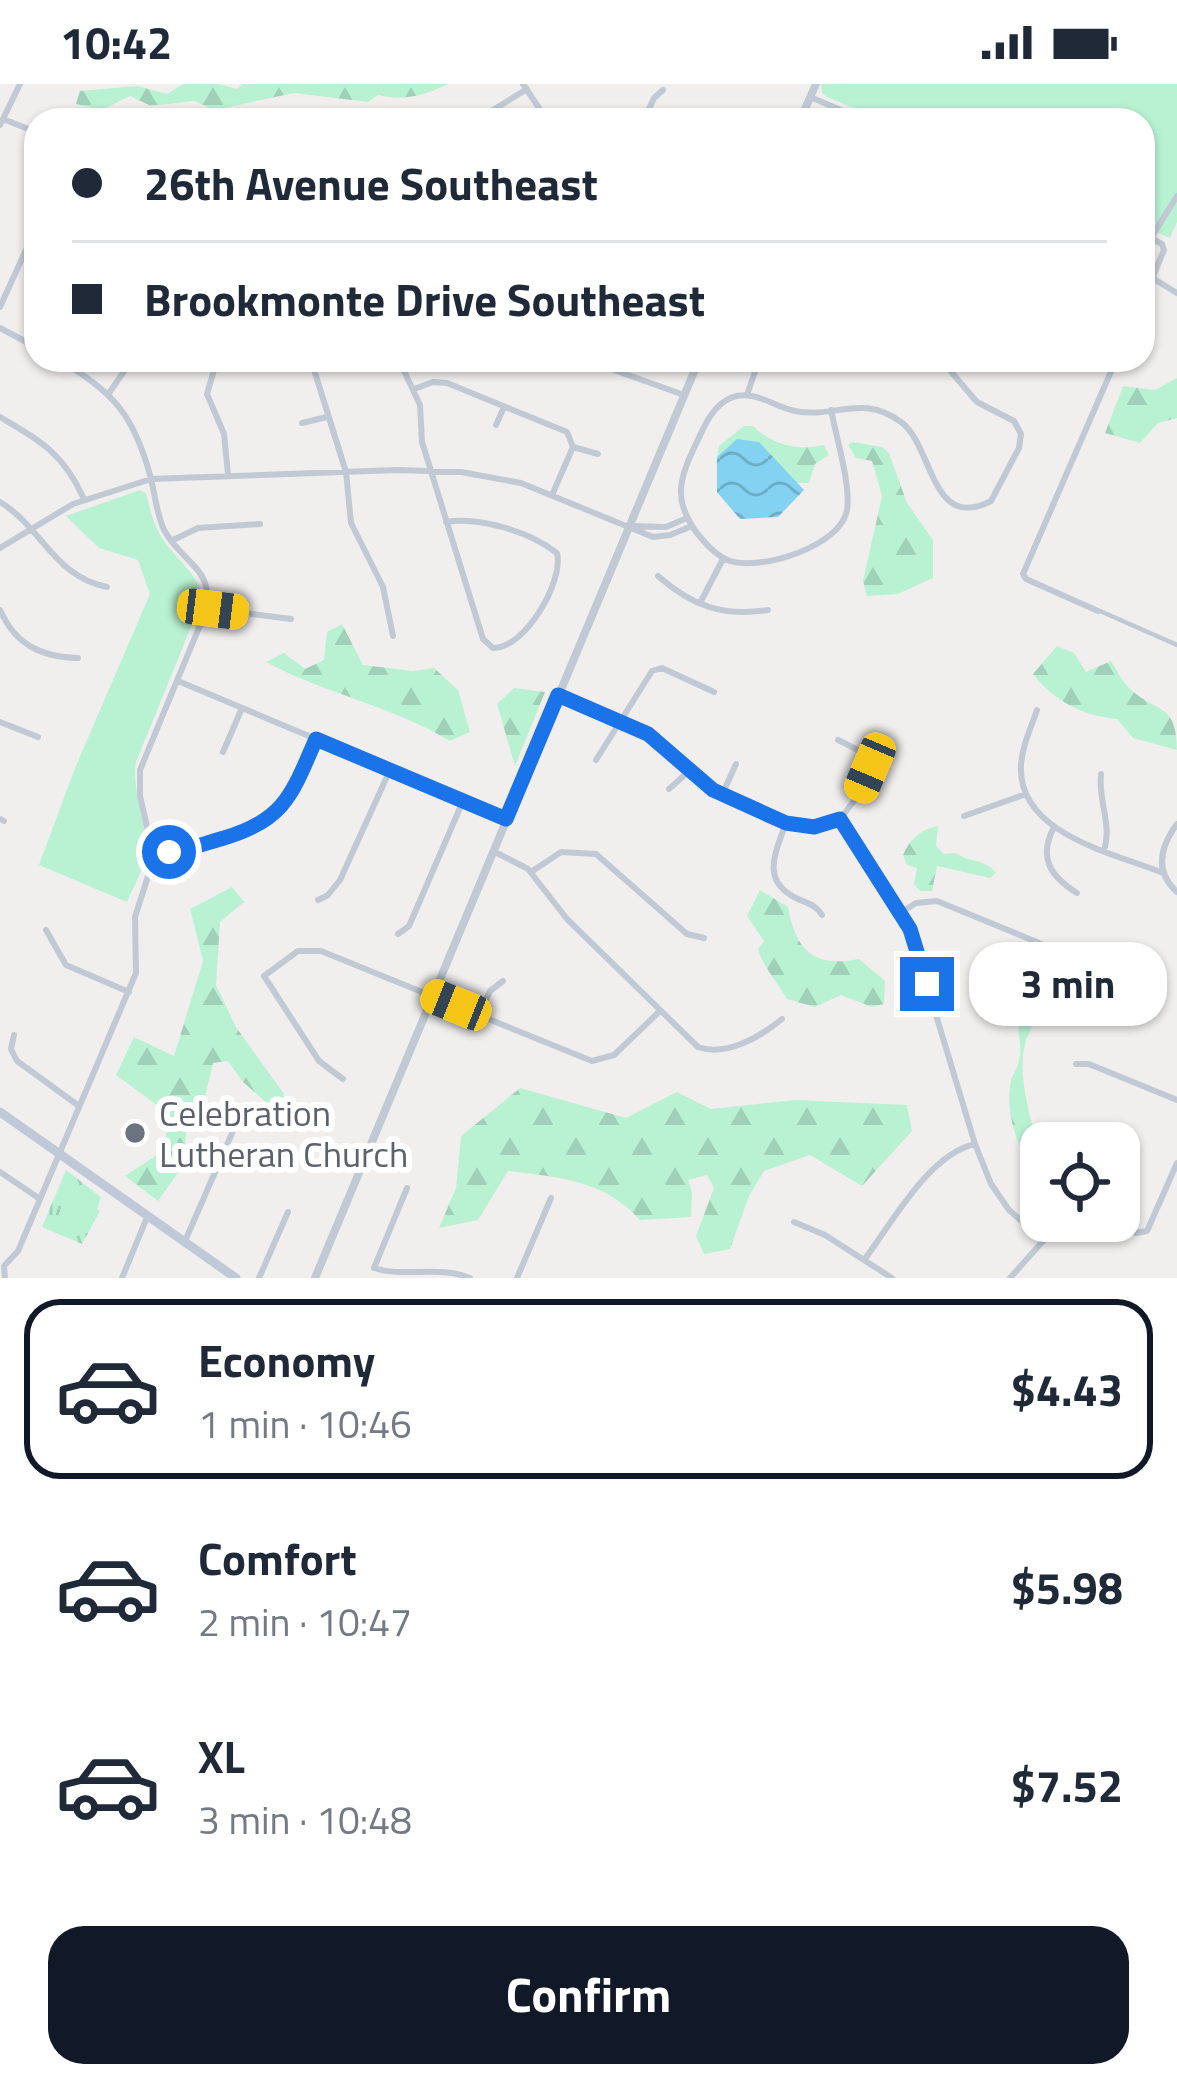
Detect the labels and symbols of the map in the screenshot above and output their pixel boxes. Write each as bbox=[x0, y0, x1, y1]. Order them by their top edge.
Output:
car bbox=[175, 587, 251, 631]
car bbox=[839, 728, 901, 808]
route start bbox=[142, 825, 196, 879]
callout: 3 min bbox=[969, 942, 1167, 1026]
route end bbox=[900, 957, 954, 1011]
car bbox=[416, 975, 496, 1035]
place label: Celebration Lutheran Church bbox=[159, 1085, 408, 1181]
marker: Celebration Lutheran Church bbox=[122, 1120, 148, 1146]

